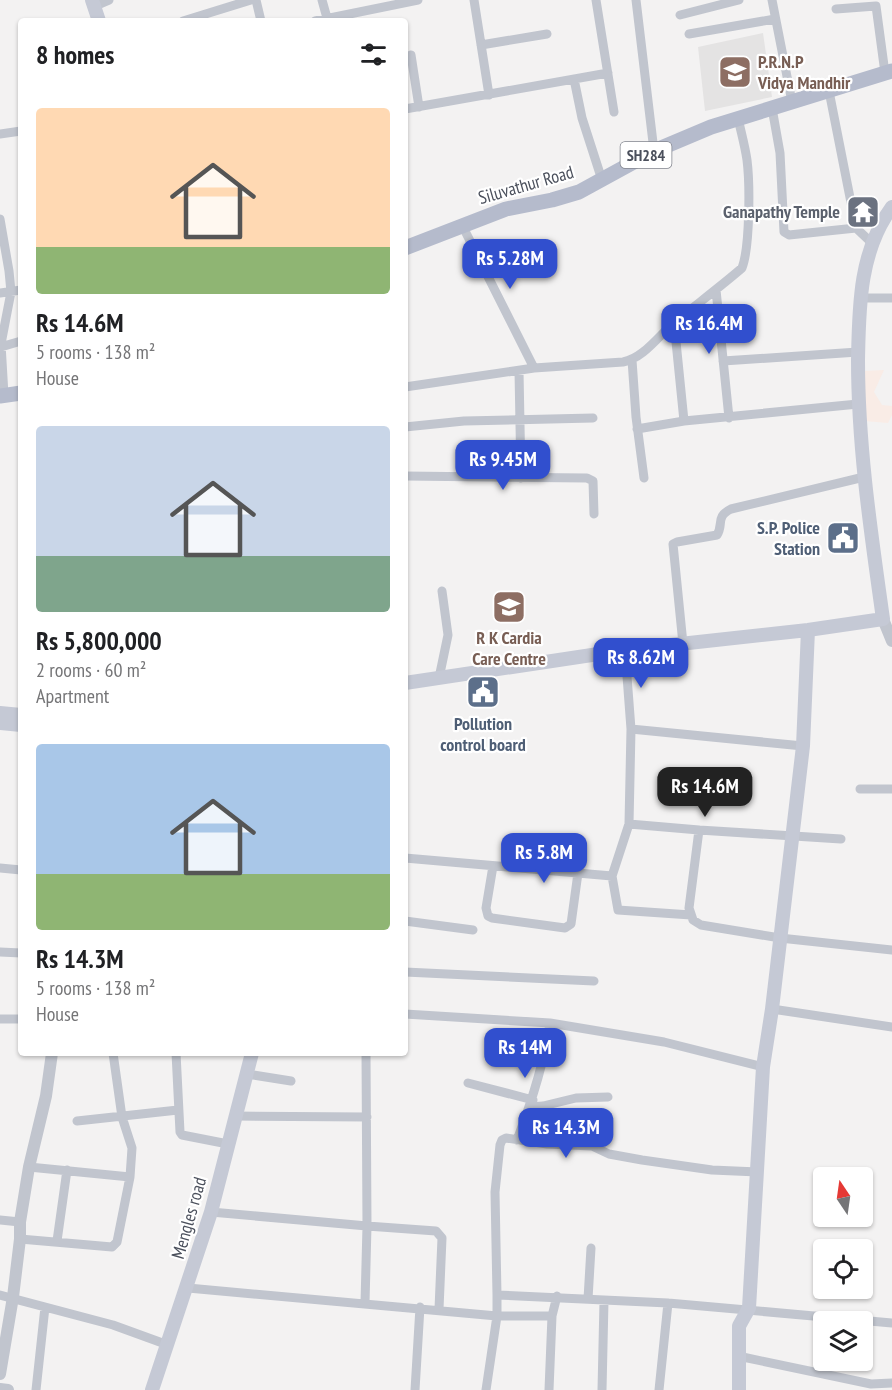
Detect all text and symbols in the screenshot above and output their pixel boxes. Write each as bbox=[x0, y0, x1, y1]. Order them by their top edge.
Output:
text: 8 homes bbox=[36, 38, 114, 71]
icon: filters bbox=[357, 38, 390, 71]
place label: P.R.N.P Vidya Mandhir bbox=[757, 50, 851, 94]
school or university icon: P.R.N.P Vidya Mandhir bbox=[717, 54, 753, 90]
road number: SH284 bbox=[620, 142, 672, 168]
icon: home bbox=[159, 147, 267, 255]
street label: Siluvathur Road bbox=[476, 160, 576, 209]
temple icon: Ganapathy Temple bbox=[845, 194, 881, 230]
place label: Ganapathy Temple bbox=[723, 200, 840, 223]
pin: Rs 5.28M bbox=[448, 239, 572, 290]
text: Rs 5.28M bbox=[476, 245, 544, 271]
pin: Rs 16.4M bbox=[647, 304, 771, 355]
text: Rs 14.6M bbox=[36, 306, 124, 339]
text: Rs 16.4M bbox=[675, 310, 743, 336]
text: 5 rooms · 138 m² bbox=[36, 339, 155, 365]
text: House bbox=[36, 365, 79, 391]
pin: Rs 9.45M bbox=[441, 440, 565, 491]
text: Rs 9.45M bbox=[469, 446, 537, 472]
icon: home bbox=[159, 465, 267, 573]
place label: S.P. Police Station bbox=[757, 516, 820, 560]
public building icon: S.P. Police Station bbox=[825, 520, 861, 556]
school or university icon: R K Cardia Care Centre bbox=[491, 589, 527, 625]
text: Rs 5,800,000 bbox=[36, 624, 162, 657]
place label: R K Cardia Care Centre bbox=[472, 626, 546, 670]
pin: Rs 8.62M bbox=[579, 638, 703, 689]
text: Rs 8.62M bbox=[607, 644, 675, 670]
text: 2 rooms · 60 m² bbox=[36, 657, 146, 683]
public building icon: Pollution control board bbox=[465, 674, 501, 710]
text: Apartment bbox=[36, 683, 109, 709]
place label: Pollution control board bbox=[440, 712, 526, 756]
pin: Rs 14.6M bbox=[643, 767, 767, 818]
text: Rs 14.6M bbox=[671, 773, 739, 799]
icon: home bbox=[159, 783, 267, 891]
pin: Rs 5.8M bbox=[489, 833, 599, 884]
text: Rs 5.8M bbox=[515, 839, 573, 865]
text: Rs 14.3M bbox=[36, 942, 124, 975]
text: 5 rooms · 138 m² bbox=[36, 975, 155, 1001]
text: House bbox=[36, 1001, 79, 1027]
pin: Rs 14M bbox=[476, 1028, 574, 1079]
text: Rs 14M bbox=[498, 1034, 552, 1060]
pin: Rs 14.3M bbox=[504, 1108, 628, 1159]
text: Rs 14.3M bbox=[532, 1114, 600, 1140]
north arrow bbox=[813, 1167, 873, 1227]
map controls bbox=[813, 1167, 873, 1371]
street label: Mengles road bbox=[166, 1174, 211, 1261]
button: locate bbox=[813, 1239, 873, 1299]
button: layers bbox=[813, 1311, 873, 1371]

